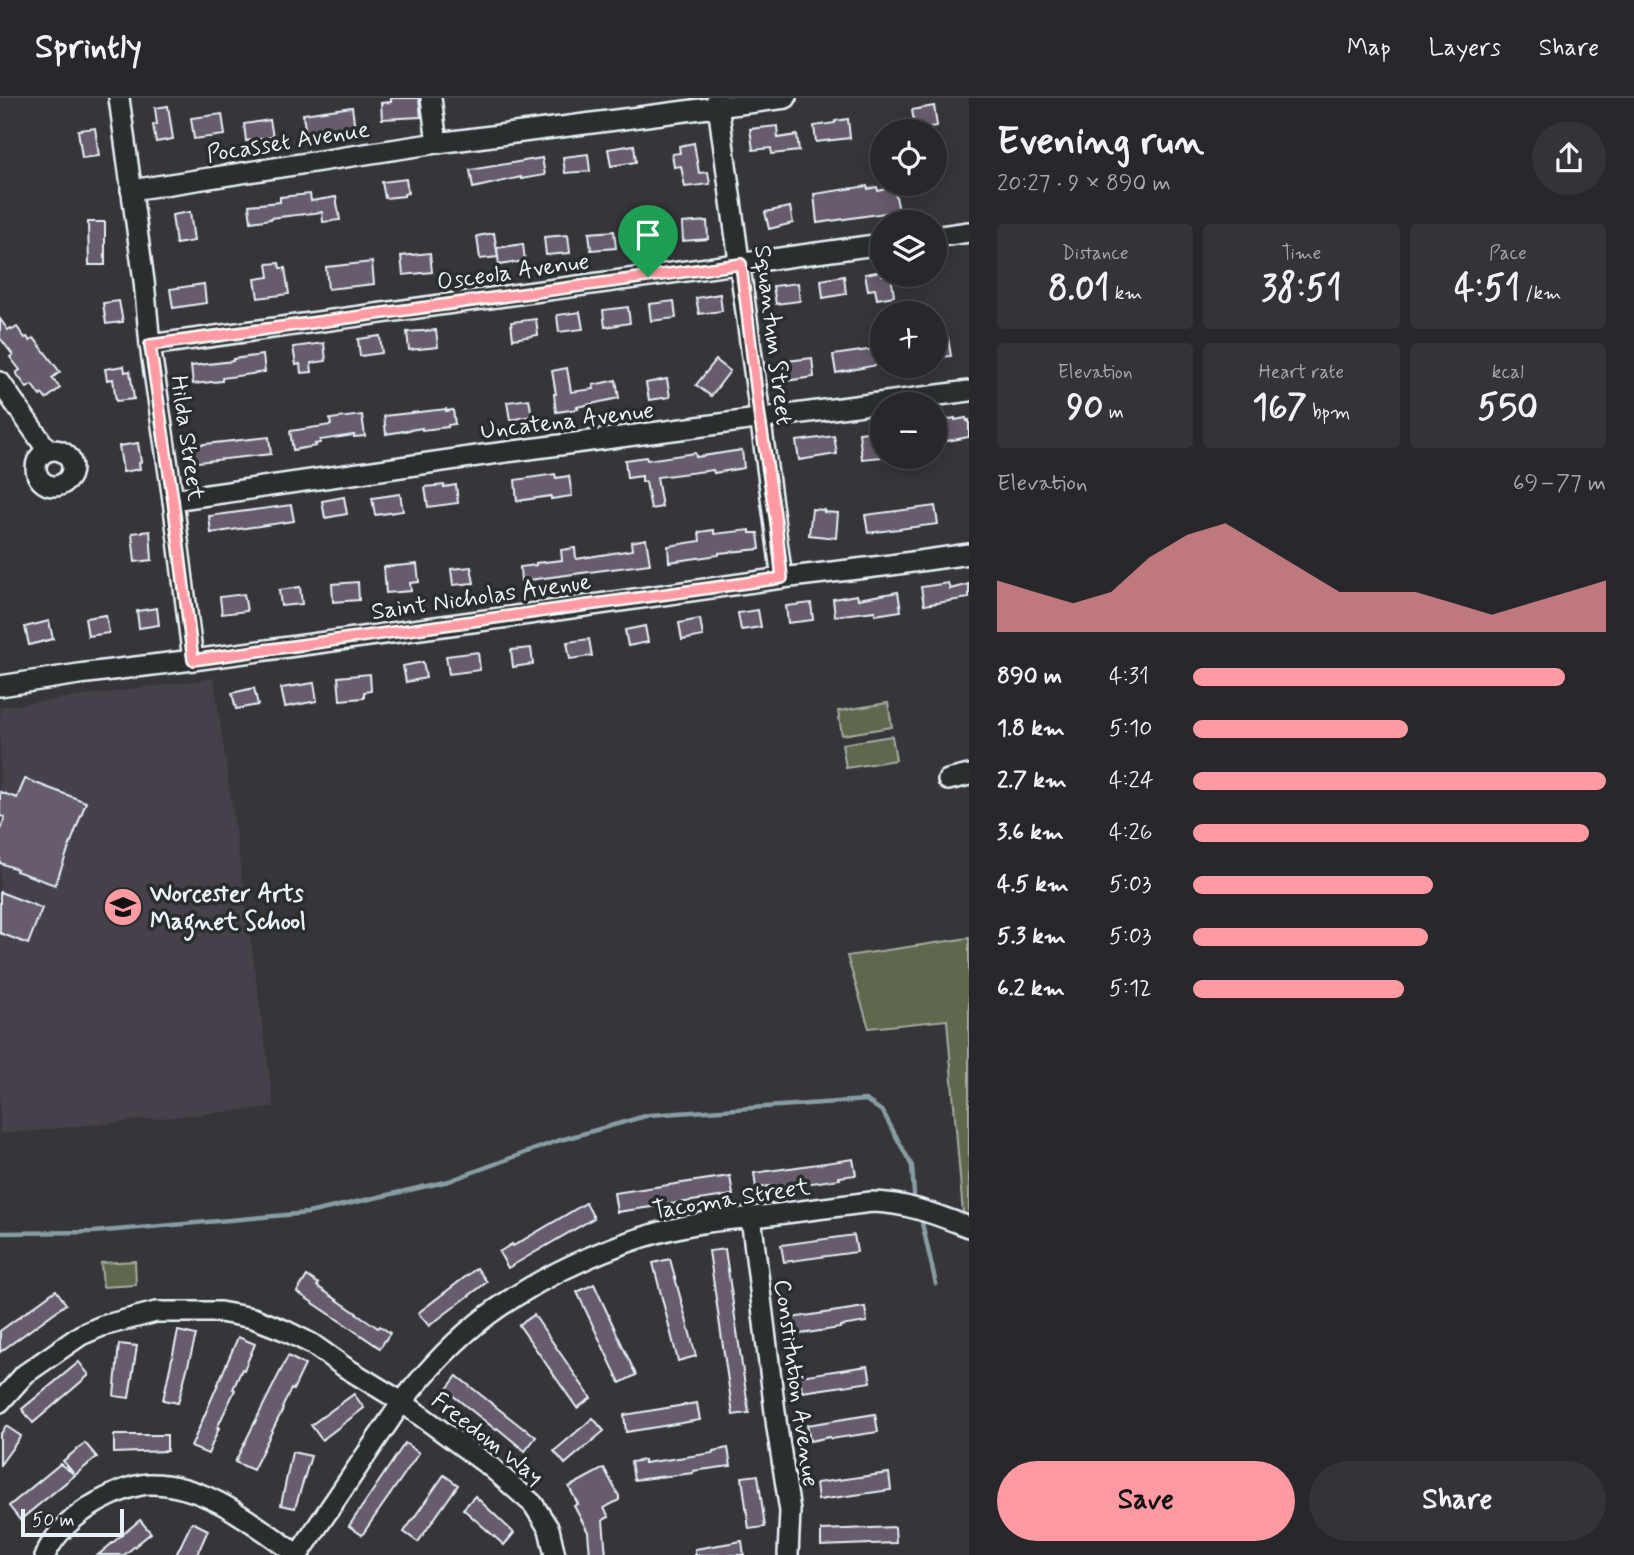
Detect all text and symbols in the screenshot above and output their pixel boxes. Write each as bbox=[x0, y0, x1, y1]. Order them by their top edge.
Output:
text: Sprintly bbox=[35, 26, 142, 70]
text: Map bbox=[1347, 33, 1391, 64]
text: Layers bbox=[1429, 33, 1501, 64]
text: Share bbox=[1539, 33, 1599, 64]
street label: Pocasset Avenue bbox=[205, 114, 372, 171]
text: Evening run bbox=[997, 118, 1204, 167]
map controls bbox=[870, 119, 947, 469]
button: locate bbox=[870, 119, 947, 196]
button: share bbox=[1532, 121, 1606, 195]
text: 20:27 · 9 × 890 m bbox=[997, 169, 1171, 199]
pin bbox=[618, 205, 678, 277]
button: layers bbox=[870, 210, 947, 287]
icon: arrive bbox=[629, 216, 667, 254]
text: Distance bbox=[1062, 241, 1129, 266]
text: Time bbox=[1282, 241, 1321, 266]
text: Pace bbox=[1489, 241, 1527, 266]
street label: Squantum Street bbox=[746, 243, 799, 427]
street label: Osceola Avenue bbox=[435, 246, 592, 299]
text: 8.01 bbox=[1048, 266, 1110, 312]
text: 38:51 bbox=[1261, 266, 1342, 312]
text: 4:51 bbox=[1454, 266, 1520, 312]
text: km bbox=[1110, 281, 1142, 306]
text: /km bbox=[1520, 281, 1561, 306]
button: + bbox=[870, 301, 947, 378]
text: Elevation bbox=[1058, 360, 1133, 385]
text: Heart rate bbox=[1259, 360, 1344, 385]
text: kcal bbox=[1492, 360, 1524, 385]
street label: Hilda Street bbox=[162, 373, 211, 503]
text: 90 bbox=[1066, 385, 1104, 431]
text: 167 bbox=[1253, 385, 1307, 431]
text: 550 bbox=[1477, 385, 1538, 431]
button: − bbox=[870, 392, 947, 469]
street label: Uncatena Avenue bbox=[479, 395, 656, 448]
text: m bbox=[1104, 400, 1124, 425]
text: bpm bbox=[1307, 400, 1350, 425]
text: Elevation bbox=[997, 469, 1088, 499]
text: 69–77 m bbox=[1513, 469, 1606, 499]
street label: Saint Nicholas Avenue bbox=[369, 567, 593, 628]
text: 890 m bbox=[997, 662, 1062, 692]
text: 4:31 bbox=[1109, 662, 1149, 692]
text: 1.8 km bbox=[997, 714, 1065, 744]
text: 5:10 bbox=[1109, 714, 1152, 744]
text: 2.7 km bbox=[997, 766, 1067, 796]
text: 4:24 bbox=[1109, 766, 1154, 796]
text: 3.6 km bbox=[997, 818, 1064, 848]
text: 4:26 bbox=[1109, 818, 1153, 848]
text: 4.5 km bbox=[997, 870, 1069, 900]
text: 5:03 bbox=[1109, 870, 1152, 900]
place label: Worcester Arts Magnet School bbox=[149, 879, 306, 941]
school or university icon: Worcester Arts Magnet School bbox=[102, 886, 144, 928]
text: 5.3 km bbox=[997, 922, 1066, 952]
text: 5:03 bbox=[1109, 922, 1152, 952]
text: 6.2 km bbox=[997, 974, 1065, 1004]
text: 5:12 bbox=[1109, 974, 1151, 1004]
street label: Tacoma Street bbox=[650, 1172, 812, 1227]
street label: Constitution Avenue bbox=[766, 1277, 825, 1489]
street label: Freedom Way bbox=[425, 1386, 550, 1493]
button: Save bbox=[997, 1461, 1295, 1541]
button: Share bbox=[1309, 1461, 1606, 1541]
scale bar bbox=[21, 1506, 124, 1538]
text: 50 m bbox=[32, 1508, 75, 1533]

